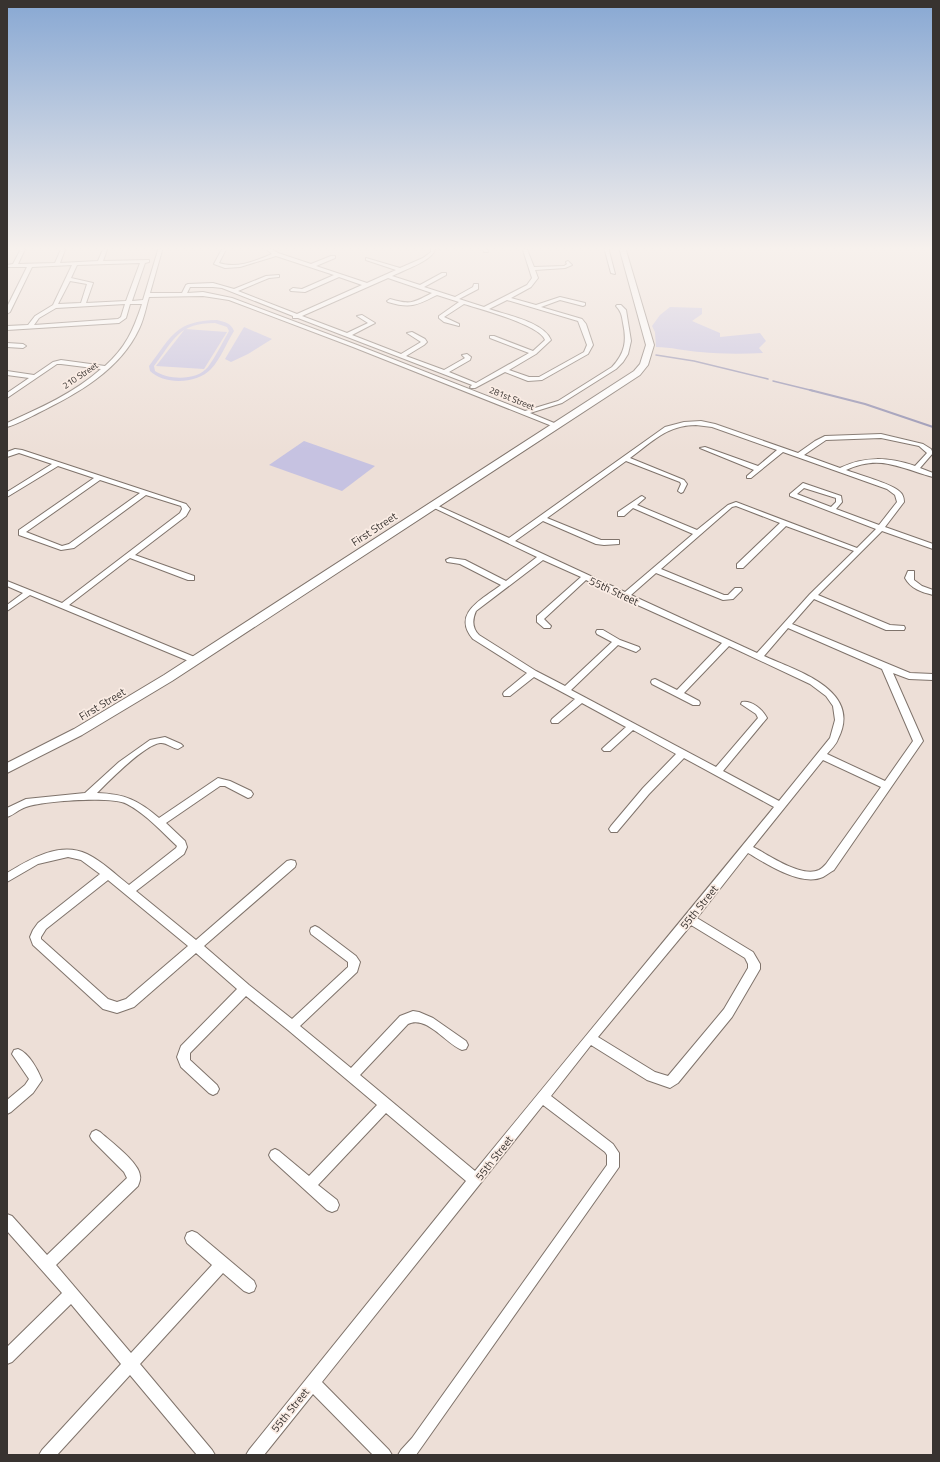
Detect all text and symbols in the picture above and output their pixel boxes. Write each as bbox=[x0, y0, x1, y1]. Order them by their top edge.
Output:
street label: 210 Street bbox=[60, 358, 101, 392]
street label: 281st Street bbox=[487, 383, 537, 413]
street label: First Street bbox=[348, 508, 400, 550]
street label: 55th Street bbox=[587, 573, 641, 609]
street label: First Street bbox=[76, 684, 128, 724]
street label: 55th Street bbox=[676, 881, 722, 933]
street label: 55th Street bbox=[471, 1132, 517, 1184]
street label: 55th Street bbox=[267, 1384, 313, 1436]

